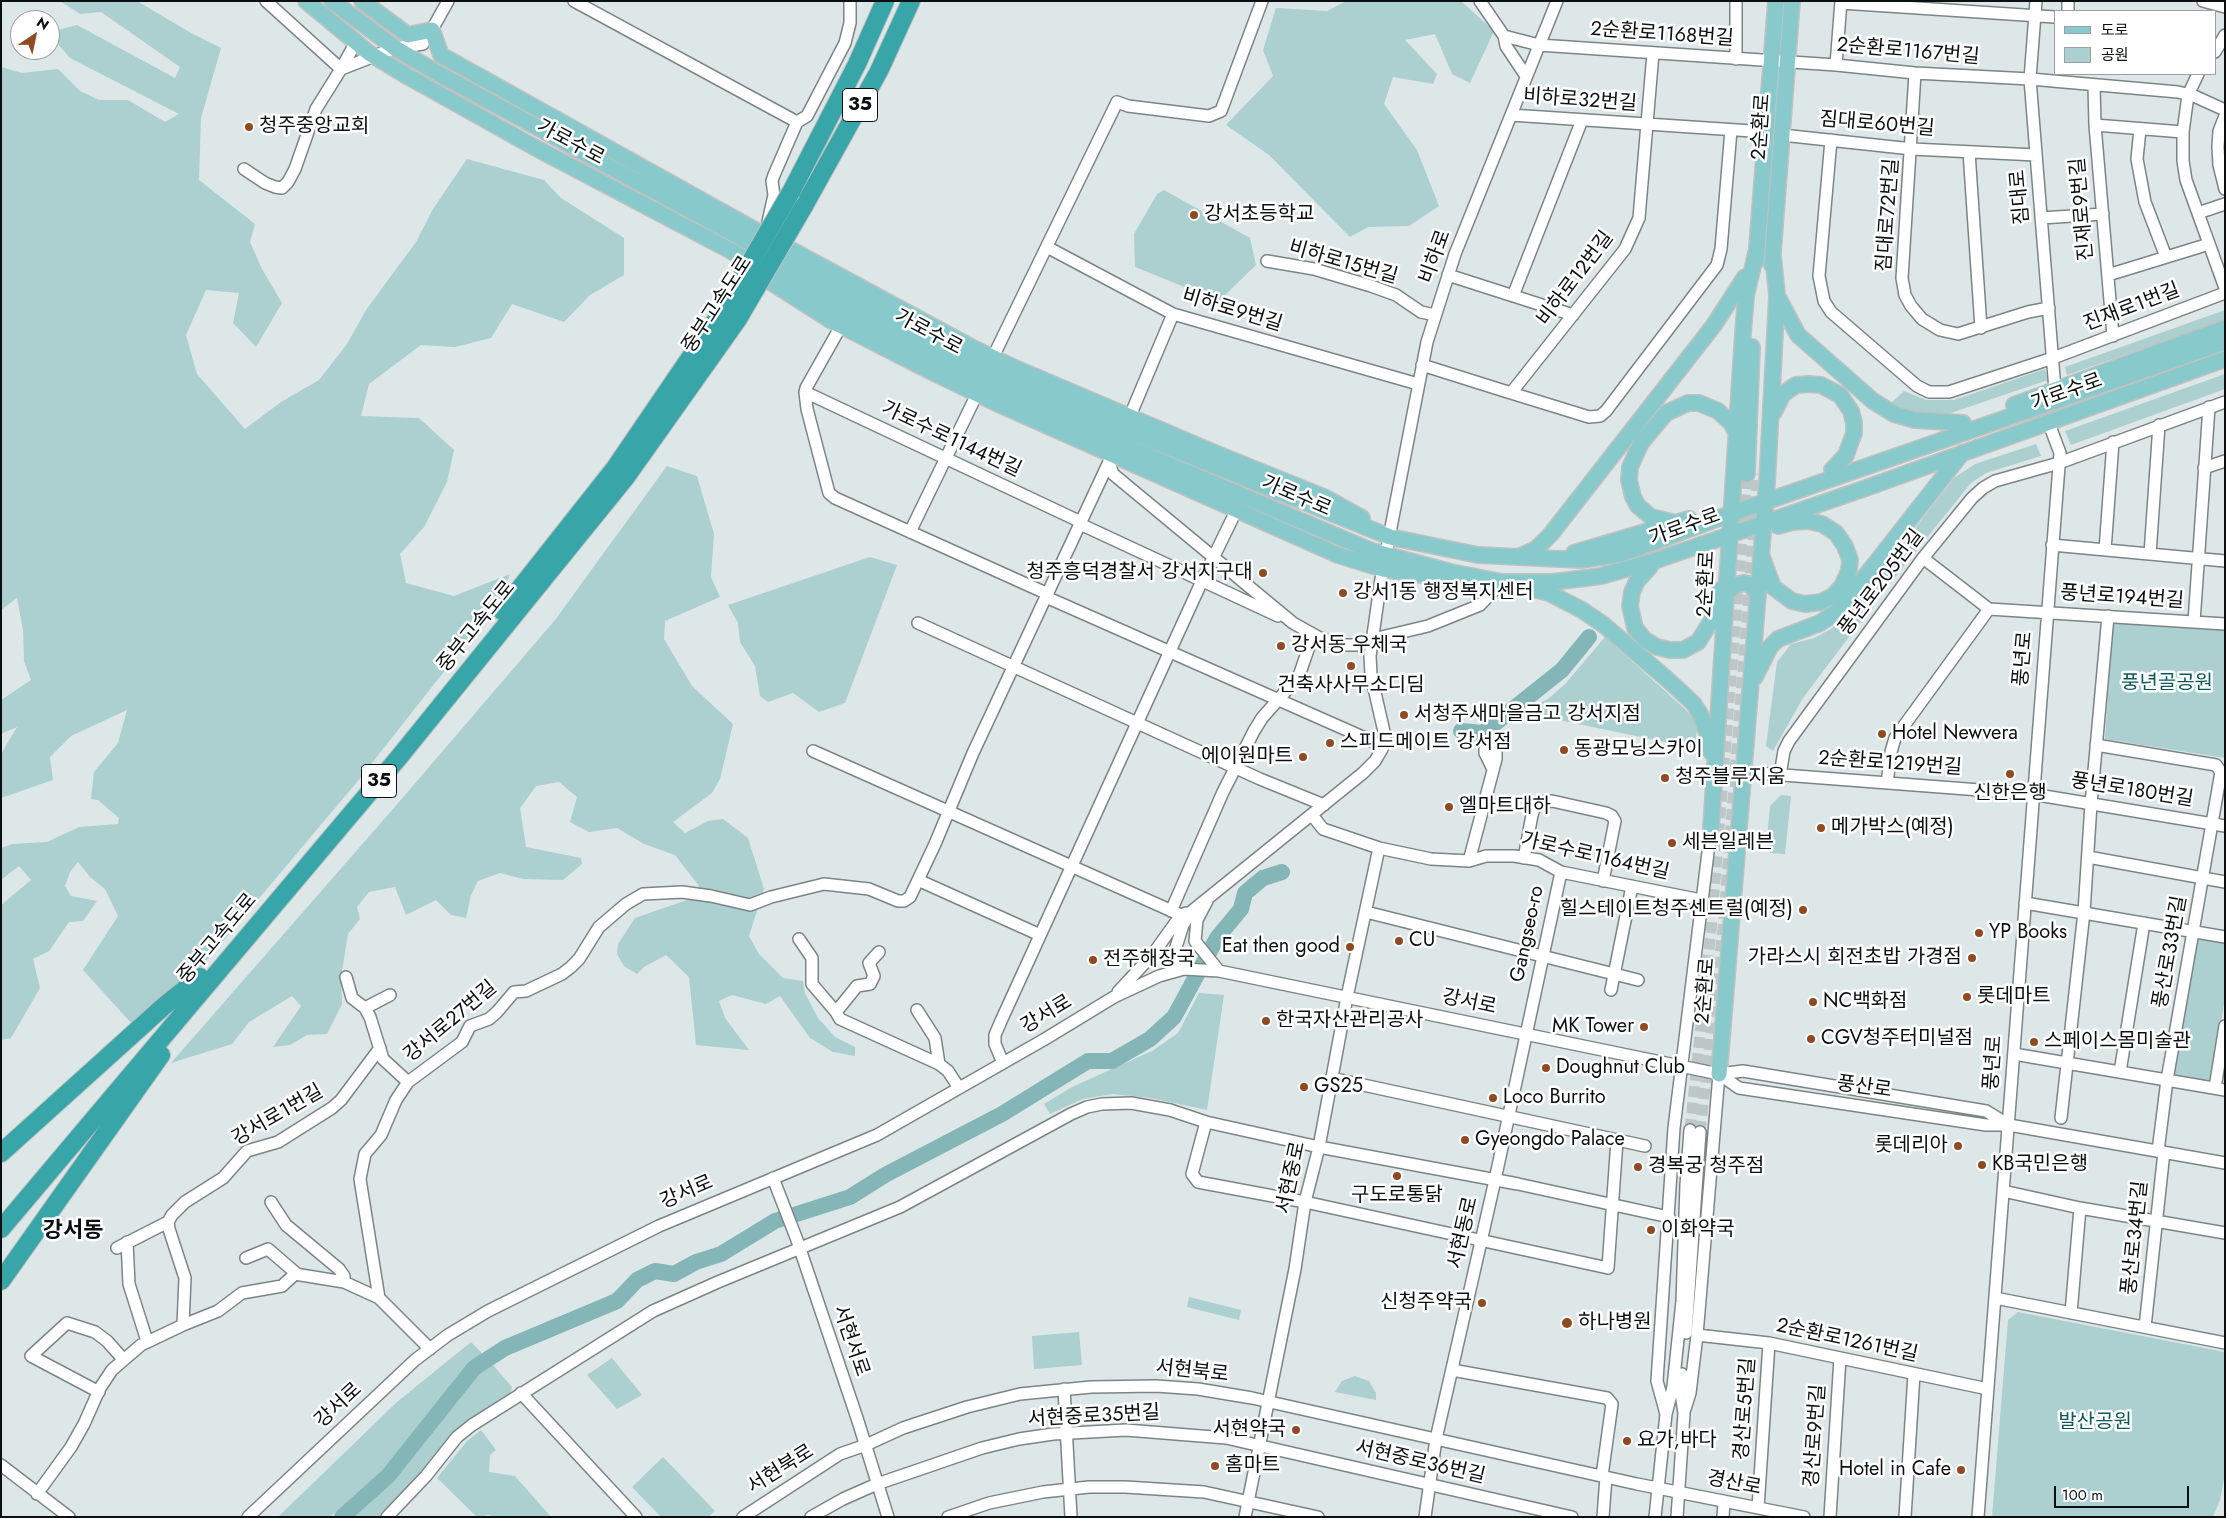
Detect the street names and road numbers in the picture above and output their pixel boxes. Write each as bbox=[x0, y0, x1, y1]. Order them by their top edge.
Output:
street label: 2순환로1168번길 bbox=[1589, 18, 1735, 52]
street label: 2순환로1167번길 bbox=[1836, 34, 1980, 70]
street label: 비하로32번길 bbox=[1522, 85, 1638, 117]
road number: 35 bbox=[842, 88, 878, 122]
street label: 2순환로 bbox=[1748, 93, 1776, 161]
street label: 짐대로60번길 bbox=[1818, 108, 1936, 142]
street label: 가로수로 bbox=[532, 115, 608, 171]
street label: 진재로9번길 bbox=[2067, 156, 2099, 262]
street label: 짐대로72번길 bbox=[1873, 157, 1905, 273]
street label: 짐대로 bbox=[2007, 168, 2035, 226]
street label: 비하로 bbox=[1415, 227, 1457, 287]
street label: 비하로12번길 bbox=[1533, 227, 1619, 331]
street label: 비하로15번길 bbox=[1286, 236, 1400, 290]
street label: 중부고속도로 bbox=[678, 252, 758, 358]
street label: 진재로1번길 bbox=[2081, 279, 2183, 337]
street label: 비하로9번길 bbox=[1179, 284, 1285, 338]
street label: 가로수로 bbox=[890, 305, 966, 361]
street label: 가로수로 bbox=[2028, 369, 2106, 417]
street label: 가로수로1144번길 bbox=[877, 397, 1025, 483]
street label: 가로수로 bbox=[1257, 472, 1335, 522]
street label: 가로수로 bbox=[1646, 504, 1724, 552]
street label: 풍년로205번길 bbox=[1834, 525, 1930, 641]
street label: 2순환로 bbox=[1693, 550, 1721, 618]
street label: 중부고속도로 bbox=[433, 577, 521, 677]
street label: 풍년로194번길 bbox=[2059, 582, 2185, 614]
street label: 풍년로 bbox=[2010, 630, 2038, 688]
street label: 2순환로1219번길 bbox=[1817, 747, 1963, 781]
road number: 35 bbox=[362, 764, 396, 798]
street label: 풍년로180번길 bbox=[2069, 769, 2195, 813]
street label: 가로수로1164번길 bbox=[1518, 828, 1672, 886]
street label: Gangseo-ro bbox=[1506, 884, 1550, 984]
street label: 중부고속도로 bbox=[173, 889, 263, 989]
street label: 풍산로33번길 bbox=[2149, 894, 2193, 1010]
street label: 2순환로 bbox=[1691, 957, 1721, 1025]
street label: 강서로27번길 bbox=[400, 976, 502, 1068]
street label: 강서로 bbox=[1440, 986, 1498, 1020]
street label: 강서로 bbox=[1017, 990, 1077, 1040]
street label: 풍년로 bbox=[1980, 1035, 2008, 1091]
street label: 풍산로 bbox=[1835, 1072, 1893, 1104]
street label: 강서로1번길 bbox=[228, 1080, 328, 1152]
street label: 서현중로 bbox=[1273, 1140, 1311, 1216]
street label: 강서로 bbox=[657, 1171, 717, 1215]
street label: 풍산로34번길 bbox=[2118, 1180, 2154, 1296]
street label: 서현동로 bbox=[1444, 1194, 1484, 1272]
street label: 서현서로 bbox=[827, 1302, 873, 1380]
street label: 2순환로1261번길 bbox=[1774, 1314, 1920, 1368]
street label: 서현북로 bbox=[1154, 1356, 1230, 1388]
street label: 경산로5번길 bbox=[1730, 1357, 1762, 1461]
street label: 강서로 bbox=[311, 1378, 367, 1434]
street label: 경산로9번길 bbox=[1800, 1384, 1832, 1488]
street label: 서현중로35번길 bbox=[1027, 1402, 1161, 1432]
street label: 서현중로36번길 bbox=[1353, 1436, 1487, 1490]
street label: 서현북로 bbox=[743, 1440, 819, 1500]
street label: 경산로 bbox=[1705, 1467, 1763, 1501]

